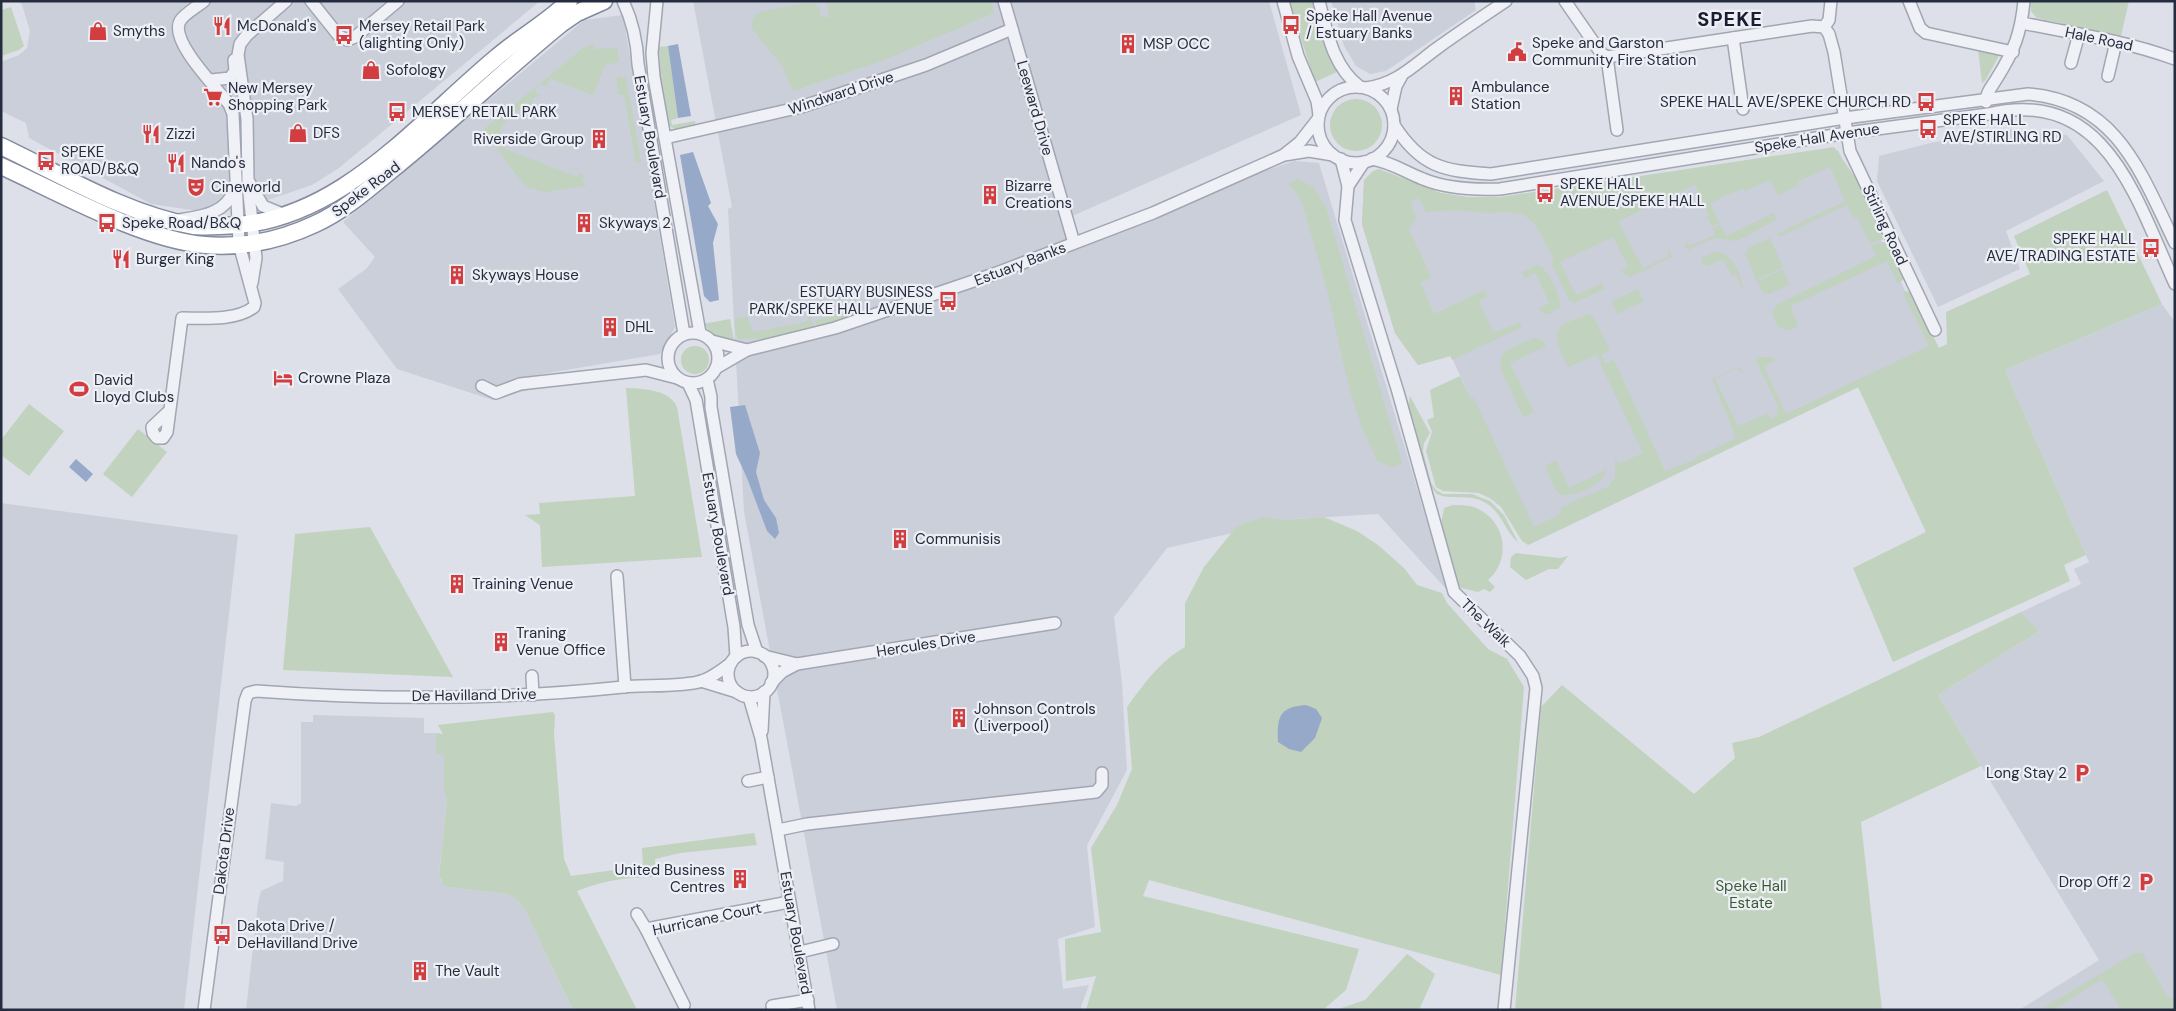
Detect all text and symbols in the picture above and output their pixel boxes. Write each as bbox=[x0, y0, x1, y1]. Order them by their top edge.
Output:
place label: Speke Hall Avenue / Estuary Banks bbox=[1306, 6, 1432, 43]
district label: SPEKE bbox=[1697, 6, 1763, 32]
bus stop icon: Speke Hall Avenue / Estuary Banks bbox=[1280, 14, 1302, 36]
restaurant icon: McDonald's bbox=[211, 15, 233, 37]
place label: McDonald's bbox=[237, 16, 317, 36]
place label: Mersey Retail Park (alighting Only) bbox=[359, 16, 486, 53]
shop icon: Smyths bbox=[87, 20, 109, 42]
place label: Smyths bbox=[113, 21, 165, 41]
street label: Hale Road bbox=[2063, 22, 2135, 56]
bus stop icon: Mersey Retail Park (alighting Only) bbox=[333, 24, 355, 46]
building icon: MSP OCC bbox=[1117, 33, 1139, 55]
place label: Speke and Garston Community Fire Station bbox=[1532, 33, 1696, 70]
place label: MSP OCC bbox=[1143, 34, 1210, 54]
public building icon: Speke and Garston Community Fire Station bbox=[1506, 41, 1528, 63]
street label: Leeward Drive bbox=[1012, 58, 1058, 158]
shop icon: Sofology bbox=[360, 59, 382, 81]
place label: Sofology bbox=[386, 60, 447, 80]
street label: Windward Drive bbox=[786, 67, 896, 119]
street label: Estuary Boulevard bbox=[629, 74, 671, 200]
place label: Ambulance Station bbox=[1471, 77, 1550, 114]
place label: New Mersey Shopping Park bbox=[228, 78, 328, 115]
building icon: Ambulance Station bbox=[1445, 85, 1467, 107]
supermarket icon: New Mersey Shopping Park bbox=[202, 86, 224, 108]
bus stop icon: SPEKE HALL AVE/SPEKE CHURCH RD bbox=[1915, 91, 1937, 113]
place label: SPEKE HALL AVE/SPEKE CHURCH RD bbox=[1660, 92, 1911, 112]
bus stop icon: MERSEY RETAIL PARK bbox=[386, 101, 408, 123]
place label: MERSEY RETAIL PARK bbox=[412, 102, 557, 122]
place label: SPEKE HALL AVE/STIRLING RD bbox=[1943, 110, 2062, 147]
street label: Speke Hall Avenue bbox=[1753, 118, 1881, 158]
bus stop icon: SPEKE HALL AVE/STIRLING RD bbox=[1917, 118, 1939, 140]
shop icon: DFS bbox=[287, 122, 309, 144]
restaurant icon: Zizzi bbox=[140, 123, 162, 145]
place label: DFS bbox=[313, 123, 340, 143]
place label: Zizzi bbox=[166, 124, 195, 144]
building icon: Riverside Group bbox=[588, 128, 610, 150]
place label: Riverside Group bbox=[473, 129, 584, 149]
place label: SPEKE ROAD/B&Q bbox=[61, 142, 139, 179]
bus stop icon: SPEKE ROAD/B&Q bbox=[35, 150, 57, 172]
restaurant icon: Nando's bbox=[165, 152, 187, 174]
place label: Nando's bbox=[191, 153, 246, 173]
street label: Speke Road bbox=[328, 157, 404, 221]
place label: SPEKE HALL AVENUE/SPEKE HALL bbox=[1560, 174, 1705, 211]
theatre icon: Cineworld bbox=[185, 176, 207, 198]
place label: Bizarre Creations bbox=[1005, 176, 1072, 213]
place label: Cineworld bbox=[211, 177, 281, 197]
bus stop icon: SPEKE HALL AVENUE/SPEKE HALL bbox=[1534, 182, 1556, 204]
street label: Stirling Road bbox=[1858, 182, 1912, 268]
building icon: Bizarre Creations bbox=[979, 184, 1001, 206]
bus stop icon: Speke Road/B&Q bbox=[96, 212, 118, 234]
building icon: Skyways 2 bbox=[573, 212, 595, 234]
place label: Speke Road/B&Q bbox=[122, 213, 241, 233]
place label: Skyways 2 bbox=[599, 213, 671, 233]
place label: SPEKE HALL AVE/TRADING ESTATE bbox=[1986, 229, 2136, 266]
street label: Estuary Banks bbox=[971, 237, 1069, 291]
bus stop icon: SPEKE HALL AVE/TRADING ESTATE bbox=[2140, 237, 2162, 259]
restaurant icon: Burger King bbox=[110, 248, 132, 270]
place label: Burger King bbox=[136, 249, 214, 269]
building icon: Skyways House bbox=[446, 264, 468, 286]
place label: Skyways House bbox=[472, 265, 579, 285]
place label: ESTUARY BUSINESS PARK/SPEKE HALL AVENUE bbox=[749, 282, 933, 319]
bus stop icon: ESTUARY BUSINESS PARK/SPEKE HALL AVENUE bbox=[937, 290, 959, 312]
building icon: DHL bbox=[599, 316, 621, 338]
place label: DHL bbox=[625, 317, 654, 337]
hotel icon: Crowne Plaza bbox=[272, 367, 294, 389]
place label: Crowne Plaza bbox=[298, 368, 390, 388]
place label: David Lloyd Clubs bbox=[94, 370, 174, 407]
sports icon: David Lloyd Clubs bbox=[68, 378, 90, 400]
street label: Estuary Boulevard bbox=[697, 471, 739, 597]
building icon: Communisis bbox=[889, 528, 911, 550]
place label: Communisis bbox=[915, 529, 1001, 549]
building icon: Training Venue bbox=[446, 573, 468, 595]
place label: Training Venue bbox=[472, 574, 573, 594]
street label: The Walk bbox=[1457, 594, 1516, 652]
place label: Traning Venue Office bbox=[516, 623, 606, 660]
street label: Hercules Drive bbox=[875, 626, 977, 662]
building icon: Traning Venue Office bbox=[490, 631, 512, 653]
street label: De Havilland Drive bbox=[411, 684, 537, 706]
place label: Johnson Controls (Liverpool) bbox=[974, 699, 1096, 736]
building icon: Johnson Controls (Liverpool) bbox=[948, 707, 970, 729]
parking icon: Long Stay 2 bbox=[2071, 762, 2093, 784]
place label: Long Stay 2 bbox=[1986, 763, 2067, 783]
street label: Dakota Drive bbox=[209, 806, 239, 896]
place label: United Business Centres bbox=[614, 860, 725, 897]
building icon: United Business Centres bbox=[729, 868, 751, 890]
street label: Estuary Boulevard bbox=[775, 870, 817, 996]
parking icon: Drop Off 2 bbox=[2135, 871, 2157, 893]
place label: Drop Off 2 bbox=[2059, 872, 2131, 892]
park label: Speke Hall Estate bbox=[1715, 876, 1787, 913]
street label: Hurricane Court bbox=[651, 898, 764, 940]
place label: Dakota Drive / DeHavilland Drive bbox=[237, 916, 358, 953]
bus stop icon: Dakota Drive / DeHavilland Drive bbox=[211, 924, 233, 946]
building icon: The Vault bbox=[409, 960, 431, 982]
place label: The Vault bbox=[435, 961, 500, 981]

